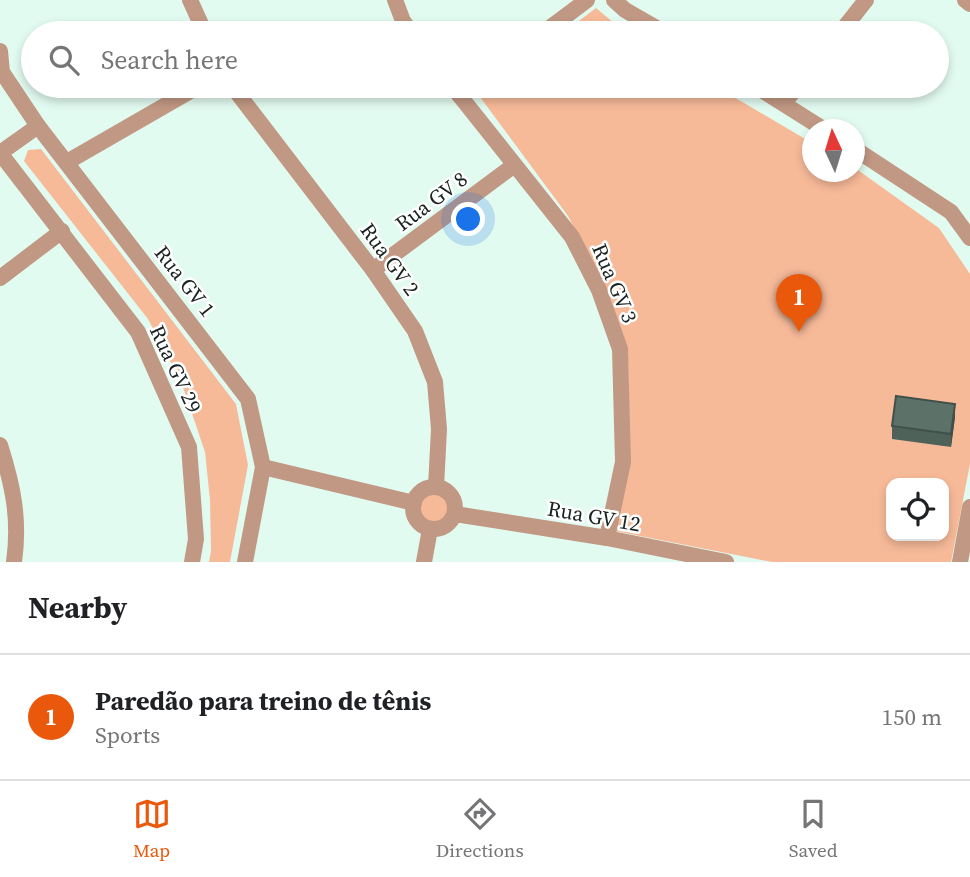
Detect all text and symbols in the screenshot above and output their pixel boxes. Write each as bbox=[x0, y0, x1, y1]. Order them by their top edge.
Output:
search box bbox=[21, 21, 949, 98]
icon: search bbox=[45, 41, 83, 79]
text: Search here bbox=[101, 42, 238, 78]
north arrow bbox=[802, 119, 865, 182]
street label: Rua GV 8 bbox=[389, 164, 473, 238]
your location bbox=[451, 202, 485, 236]
street label: Rua GV 2 bbox=[354, 217, 426, 301]
street label: Rua GV 1 bbox=[148, 239, 222, 323]
street label: Rua GV 3 bbox=[585, 239, 645, 327]
pin: 1 bbox=[776, 274, 822, 332]
street label: Rua GV 29 bbox=[143, 320, 209, 418]
map controls bbox=[886, 478, 949, 541]
button: locate bbox=[886, 478, 949, 541]
street label: Rua GV 12 bbox=[545, 494, 643, 538]
text: Nearby bbox=[28, 587, 127, 628]
text: Paredão para treino de tênis bbox=[95, 683, 431, 719]
text: 1 bbox=[45, 701, 57, 733]
text: 150 m bbox=[881, 701, 942, 733]
text: Sports bbox=[95, 719, 160, 751]
tab: Map bbox=[133, 795, 171, 863]
tab: Directions bbox=[436, 795, 524, 863]
tab: Saved bbox=[789, 795, 837, 863]

